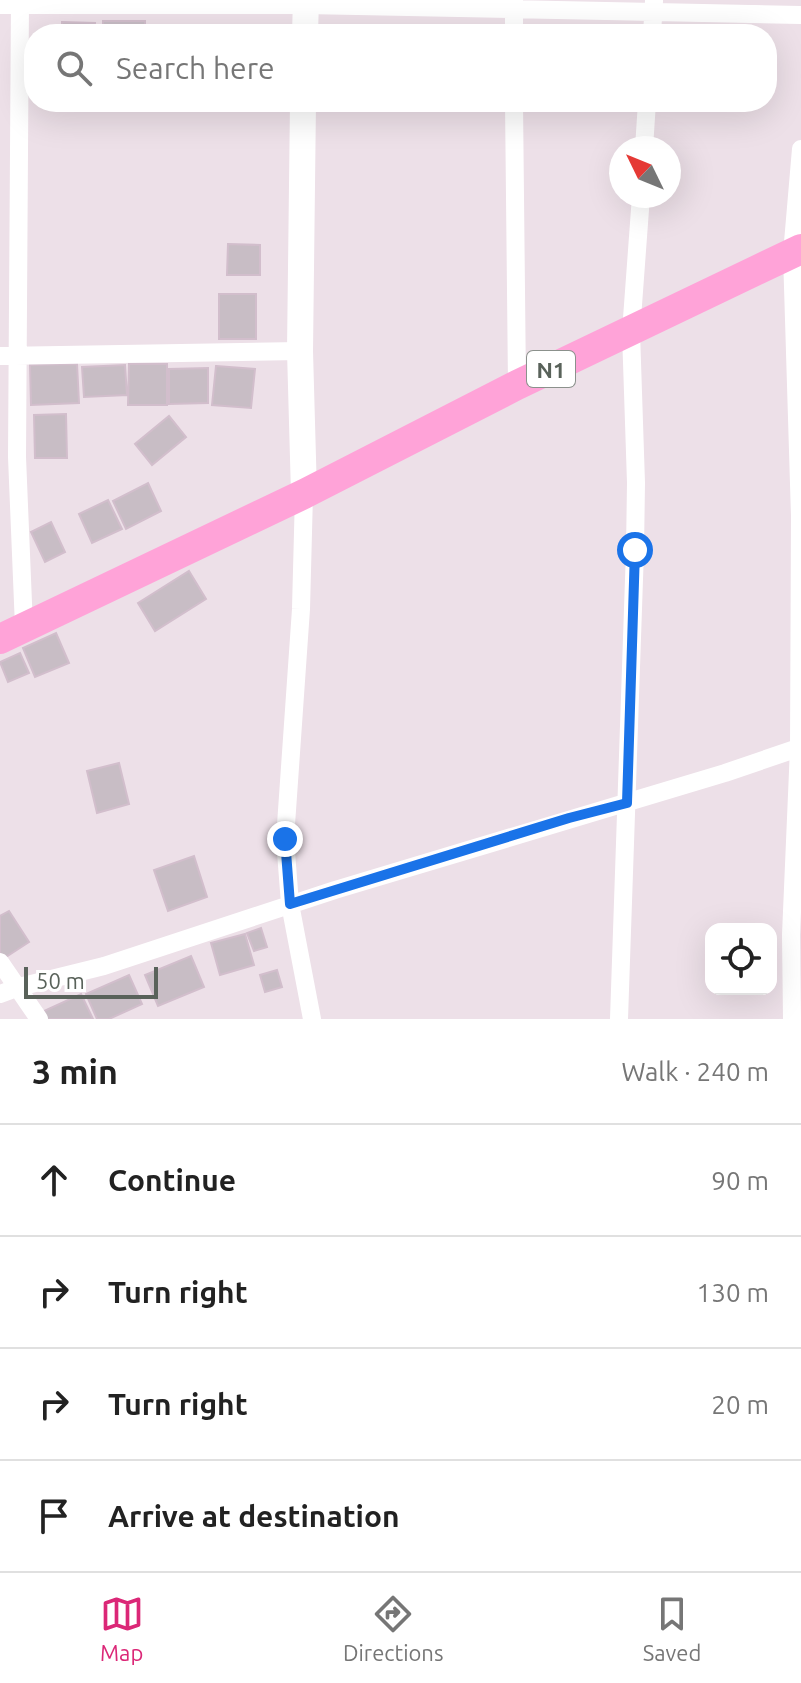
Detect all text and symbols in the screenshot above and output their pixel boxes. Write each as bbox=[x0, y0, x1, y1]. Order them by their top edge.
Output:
search box bbox=[24, 24, 777, 112]
icon: search bbox=[52, 46, 96, 90]
text: Search here bbox=[116, 51, 275, 85]
north arrow bbox=[609, 136, 681, 208]
road number: N1 bbox=[527, 351, 575, 387]
route start bbox=[617, 532, 653, 568]
route end bbox=[267, 821, 303, 857]
map controls bbox=[705, 923, 777, 995]
button: locate bbox=[705, 923, 777, 995]
scale bar bbox=[24, 963, 158, 999]
text: 50 m bbox=[36, 968, 85, 993]
text: 3 min bbox=[32, 1052, 118, 1090]
text: Walk · 240 m bbox=[621, 1057, 769, 1086]
icon: ahead bbox=[32, 1158, 76, 1202]
text: Continue bbox=[108, 1163, 236, 1197]
text: 90 m bbox=[711, 1166, 769, 1195]
icon: right bbox=[32, 1270, 76, 1314]
text: Turn right bbox=[108, 1275, 248, 1309]
text: 130 m bbox=[697, 1278, 769, 1307]
icon: right bbox=[32, 1382, 76, 1426]
text: Turn right bbox=[108, 1387, 248, 1421]
text: 20 m bbox=[711, 1390, 769, 1419]
icon: arrive bbox=[32, 1494, 76, 1538]
text: Arrive at destination bbox=[108, 1499, 400, 1533]
tab: Map bbox=[100, 1592, 144, 1665]
tab: Directions bbox=[343, 1592, 443, 1665]
tab: Saved bbox=[643, 1592, 701, 1665]

